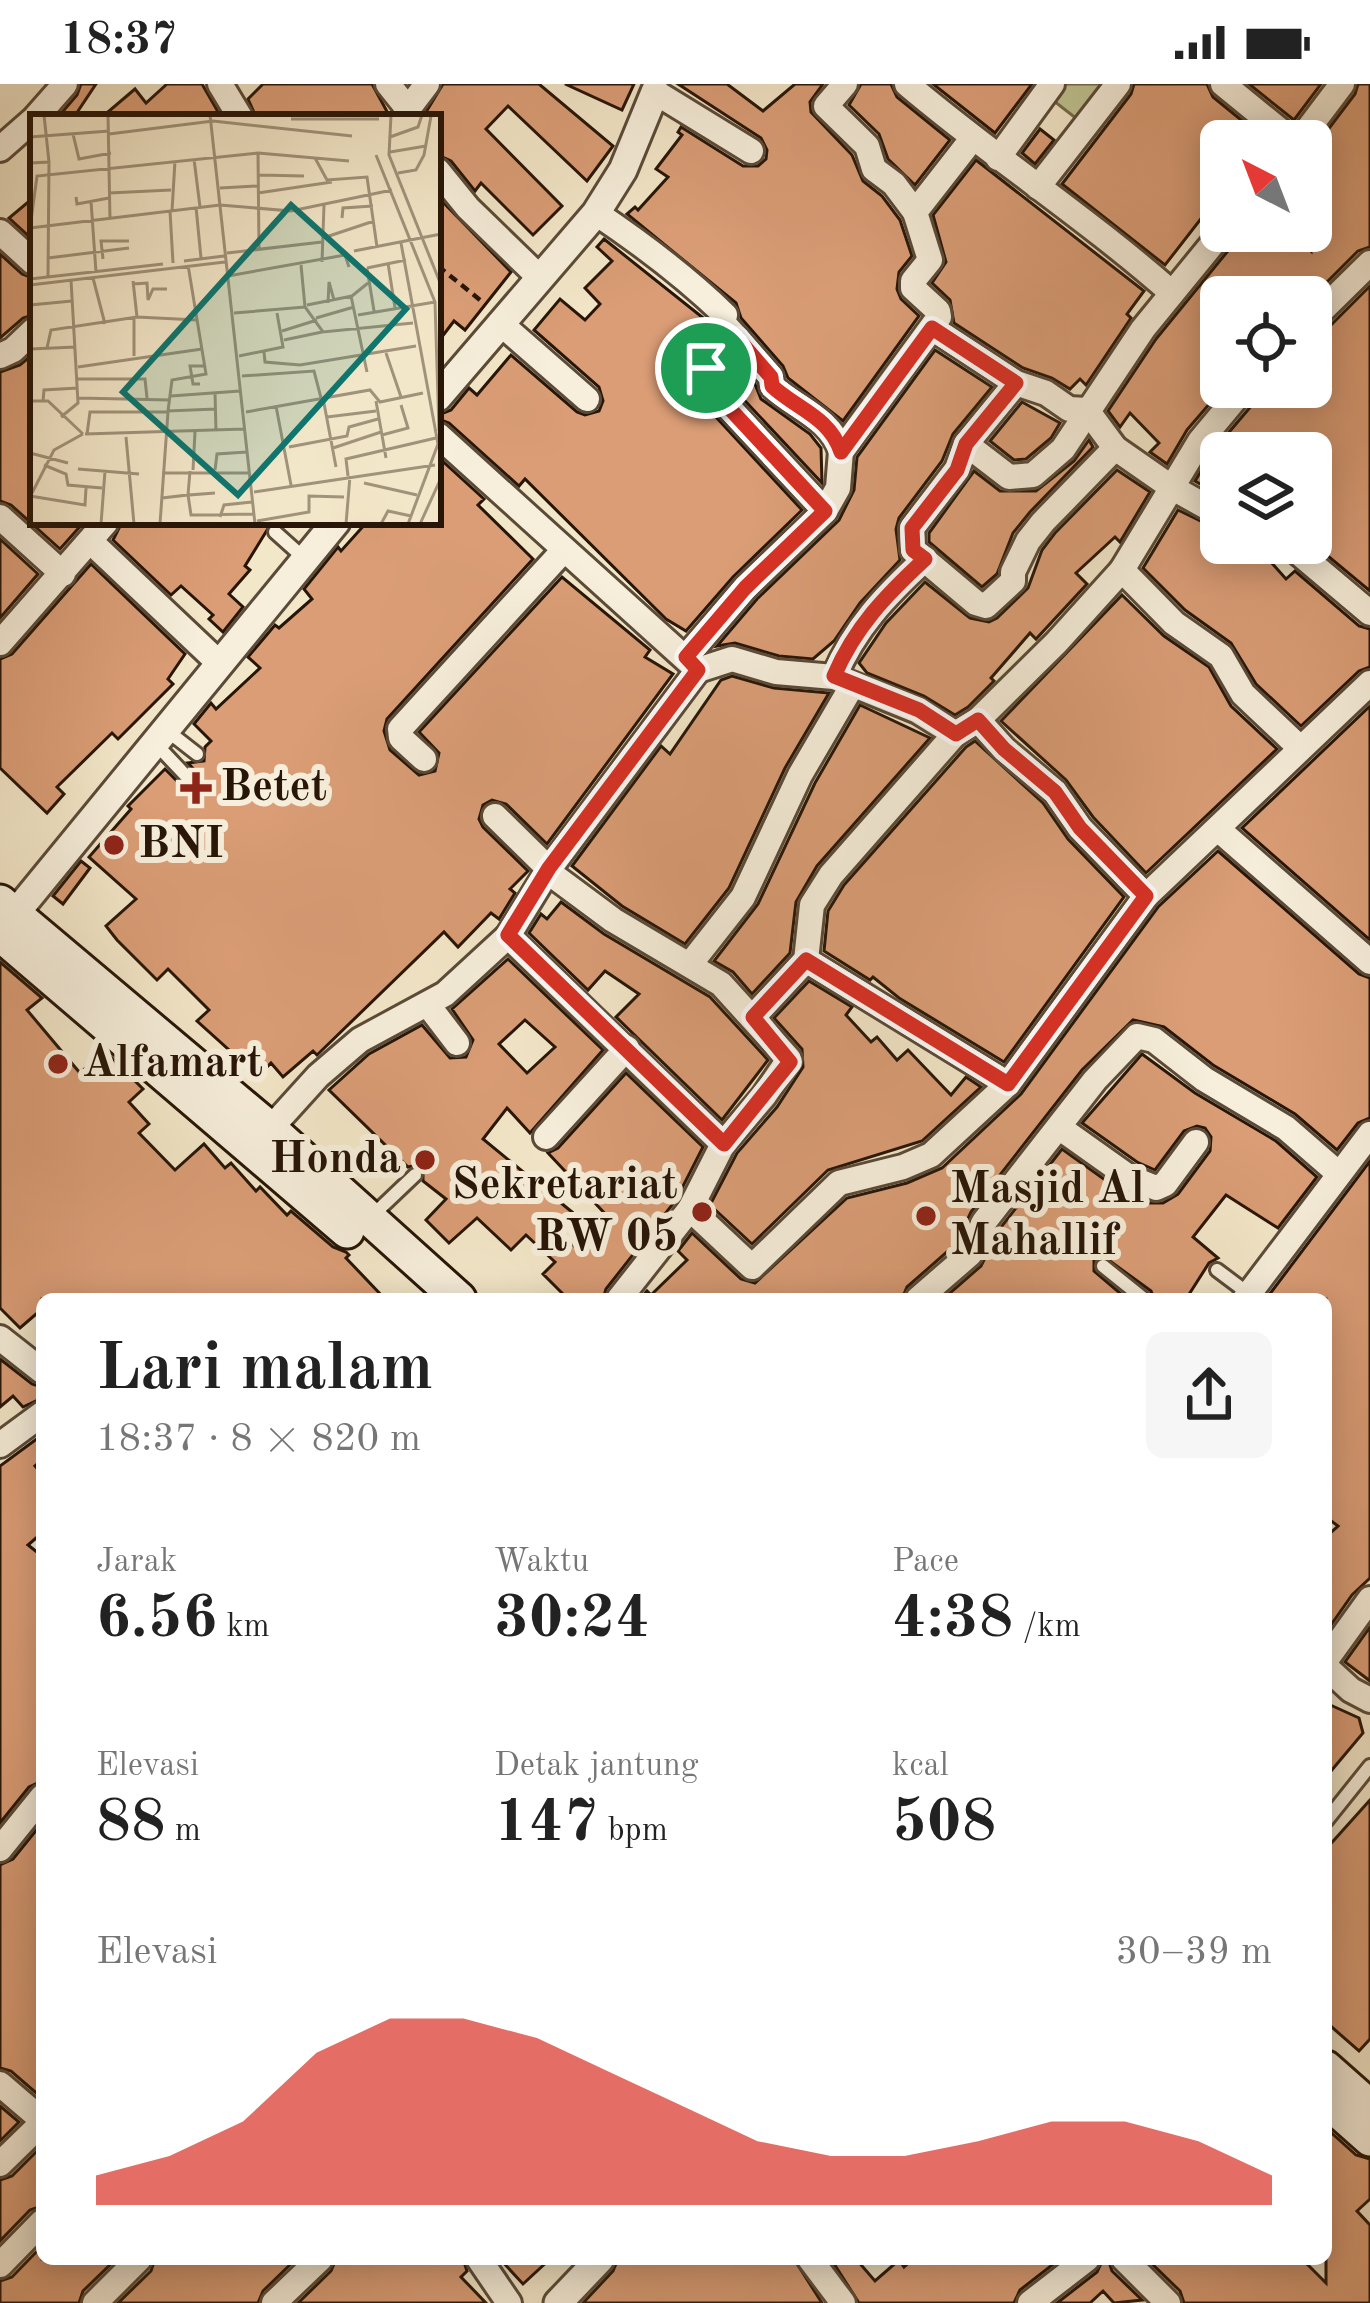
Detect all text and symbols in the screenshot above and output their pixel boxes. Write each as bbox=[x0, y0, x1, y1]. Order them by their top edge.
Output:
text: 18:37 bbox=[60, 19, 177, 64]
inset map bbox=[30, 114, 441, 525]
north arrow bbox=[1200, 120, 1332, 252]
map controls bbox=[1200, 120, 1332, 564]
button: locate bbox=[1200, 276, 1332, 408]
pin bbox=[655, 317, 757, 419]
icon: arrive bbox=[673, 335, 739, 401]
button: layers bbox=[1200, 432, 1332, 564]
place label: Betet bbox=[220, 766, 327, 811]
marker: Betet bbox=[183, 775, 209, 801]
place label: BNI bbox=[138, 823, 224, 868]
marker: BNI bbox=[101, 832, 127, 858]
place label: Alfamart bbox=[82, 1042, 263, 1087]
marker: Alfamart bbox=[45, 1051, 71, 1077]
place label: Honda bbox=[269, 1138, 401, 1183]
marker: Honda bbox=[412, 1147, 438, 1173]
place label: Sekretariat RW 05 bbox=[452, 1164, 678, 1261]
place label: Masjid Al Mahallif bbox=[950, 1168, 1145, 1265]
marker: Sekretariat RW 05 bbox=[689, 1199, 715, 1225]
marker: Masjid Al Mahallif bbox=[913, 1203, 939, 1229]
button: share bbox=[1146, 1332, 1272, 1458]
text: Lari malam bbox=[96, 1338, 433, 1404]
text: 18:37 · 8 × 820 m bbox=[96, 1420, 421, 1459]
text: Jarak bbox=[96, 1546, 177, 1579]
text: Waktu bbox=[494, 1546, 589, 1579]
text: Pace bbox=[892, 1546, 959, 1579]
text: 6.56 bbox=[96, 1590, 217, 1650]
text: 30:24 bbox=[494, 1590, 650, 1650]
text: 4:38 bbox=[892, 1590, 1013, 1650]
text: km bbox=[217, 1611, 270, 1644]
text: /km bbox=[1013, 1611, 1081, 1644]
text: Elevasi bbox=[96, 1750, 199, 1783]
text: Detak jantung bbox=[494, 1750, 699, 1783]
text: kcal bbox=[892, 1750, 949, 1783]
text: 88 bbox=[96, 1794, 166, 1854]
text: 147 bbox=[494, 1794, 598, 1854]
text: 508 bbox=[892, 1794, 996, 1854]
text: m bbox=[166, 1815, 201, 1848]
text: bpm bbox=[598, 1815, 668, 1848]
text: Elevasi bbox=[96, 1933, 218, 1972]
text: 30–39 m bbox=[1115, 1933, 1272, 1972]

